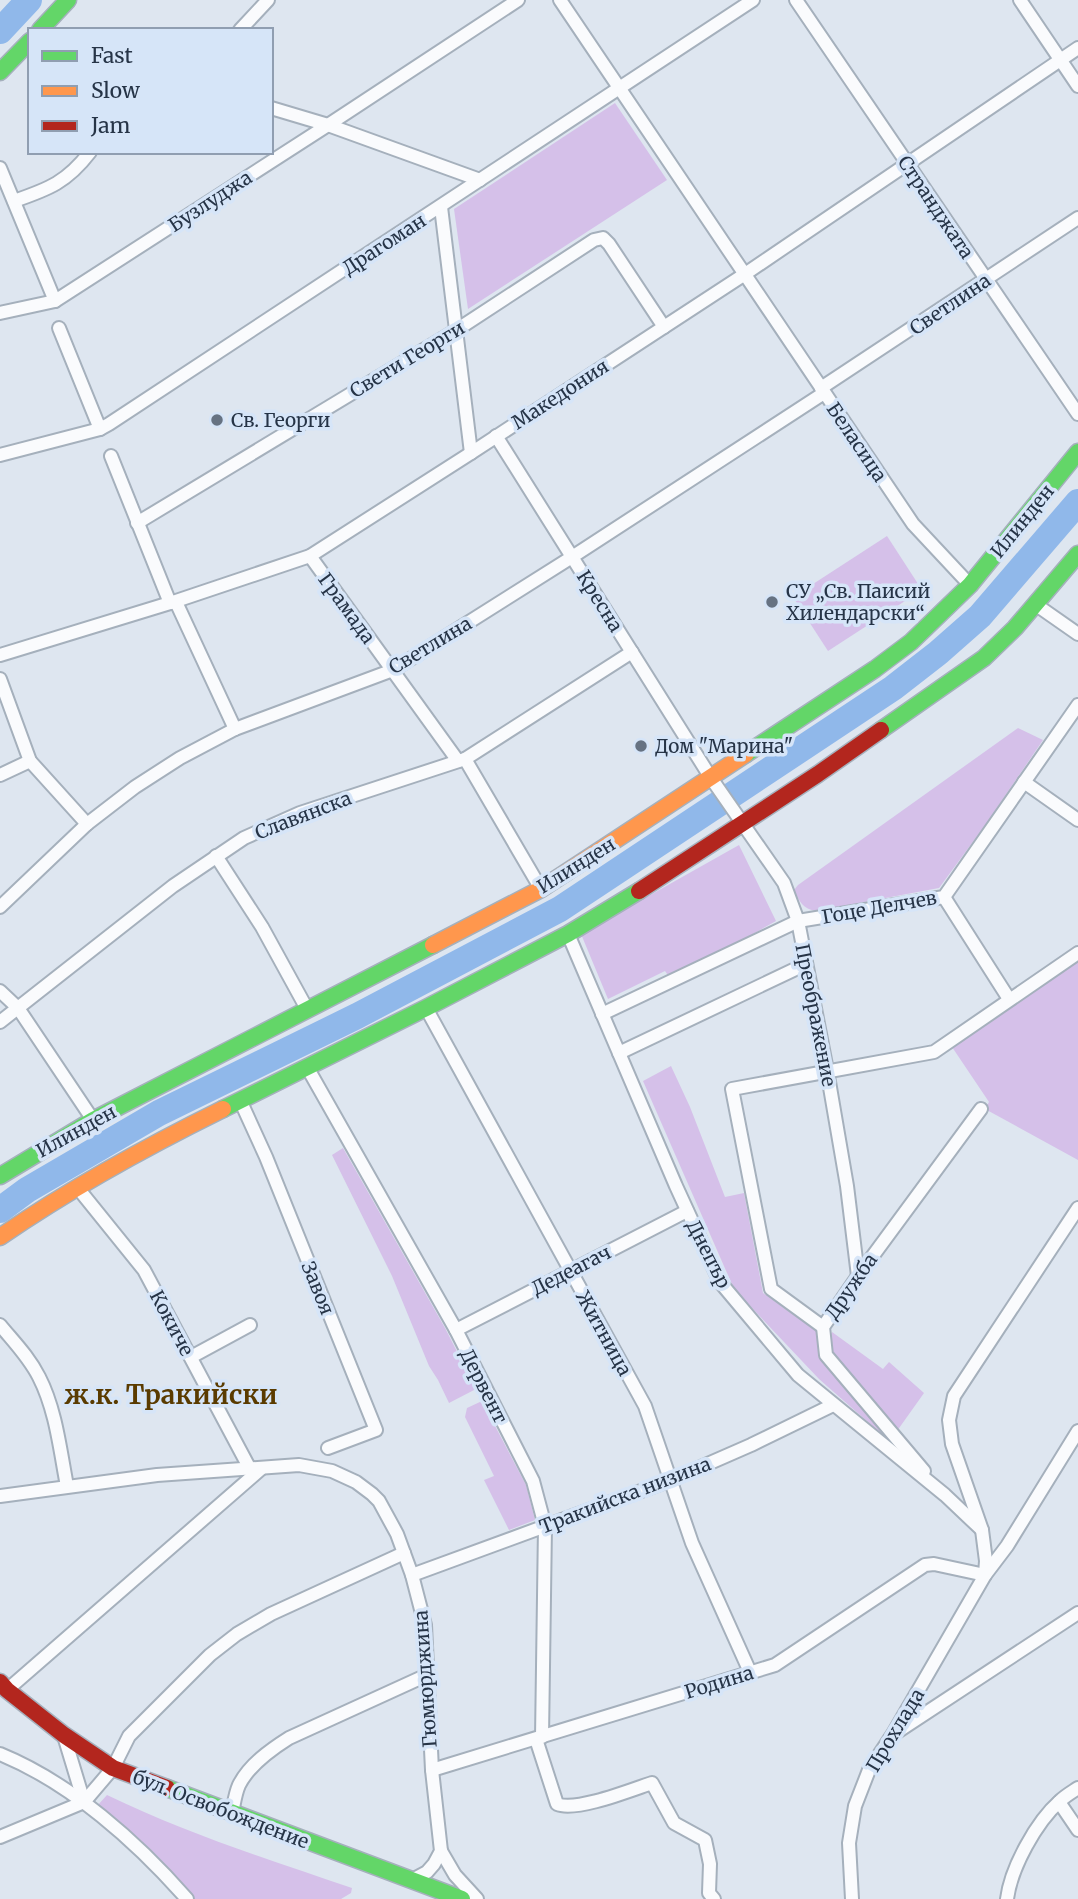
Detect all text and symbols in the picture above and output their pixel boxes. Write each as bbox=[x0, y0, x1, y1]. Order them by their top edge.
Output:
legend bbox=[28, 28, 273, 154]
text: Fast bbox=[91, 42, 133, 69]
text: Slow bbox=[91, 77, 140, 104]
text: Jam bbox=[90, 112, 130, 139]
street label: Странджата bbox=[893, 151, 979, 263]
street label: Бузлуджа bbox=[164, 165, 256, 237]
street label: Драгоман bbox=[338, 208, 430, 280]
street label: Светлина bbox=[905, 268, 995, 340]
street label: Свети Георги bbox=[345, 315, 469, 403]
street label: Македония bbox=[507, 354, 613, 434]
street label: Беласица bbox=[822, 398, 892, 486]
place label: Св. Георги bbox=[231, 408, 330, 432]
marker: Св. Георги bbox=[209, 412, 225, 428]
street label: Илинден bbox=[985, 479, 1059, 563]
street label: Кресна bbox=[572, 566, 628, 636]
street label: Грамада bbox=[313, 568, 381, 648]
place label: СУ „Св. Паисий Хилендарски“ bbox=[786, 579, 930, 625]
marker: СУ „Св. Паисий Хилендарски“ bbox=[764, 594, 780, 610]
street label: Светлина bbox=[384, 611, 476, 679]
place label: Дом "Марина" bbox=[655, 734, 793, 758]
marker: Дом "Марина" bbox=[633, 738, 649, 754]
street label: Славянска bbox=[251, 786, 355, 844]
street label: Илинден bbox=[533, 832, 619, 898]
street label: Гоце Делчев bbox=[820, 885, 938, 929]
street label: Преображение bbox=[790, 942, 842, 1088]
street label: Илинден bbox=[32, 1099, 120, 1163]
street label: Днепър bbox=[682, 1216, 736, 1292]
street label: Дедеагач bbox=[527, 1240, 615, 1300]
street label: Дружба bbox=[820, 1248, 882, 1324]
street label: Завоя bbox=[296, 1258, 340, 1318]
street label: Кокиче bbox=[145, 1286, 199, 1360]
street label: Житница bbox=[571, 1286, 637, 1380]
street label: Дервент bbox=[455, 1345, 513, 1427]
district label: ж.к. Тракийски bbox=[64, 1378, 278, 1411]
street label: Тракийска низина bbox=[536, 1451, 714, 1539]
street label: Гюмюрджина bbox=[408, 1610, 442, 1748]
street label: Родина bbox=[682, 1660, 756, 1704]
street label: Прохлада bbox=[861, 1684, 929, 1776]
street label: бул. Освобождение bbox=[130, 1764, 312, 1854]

